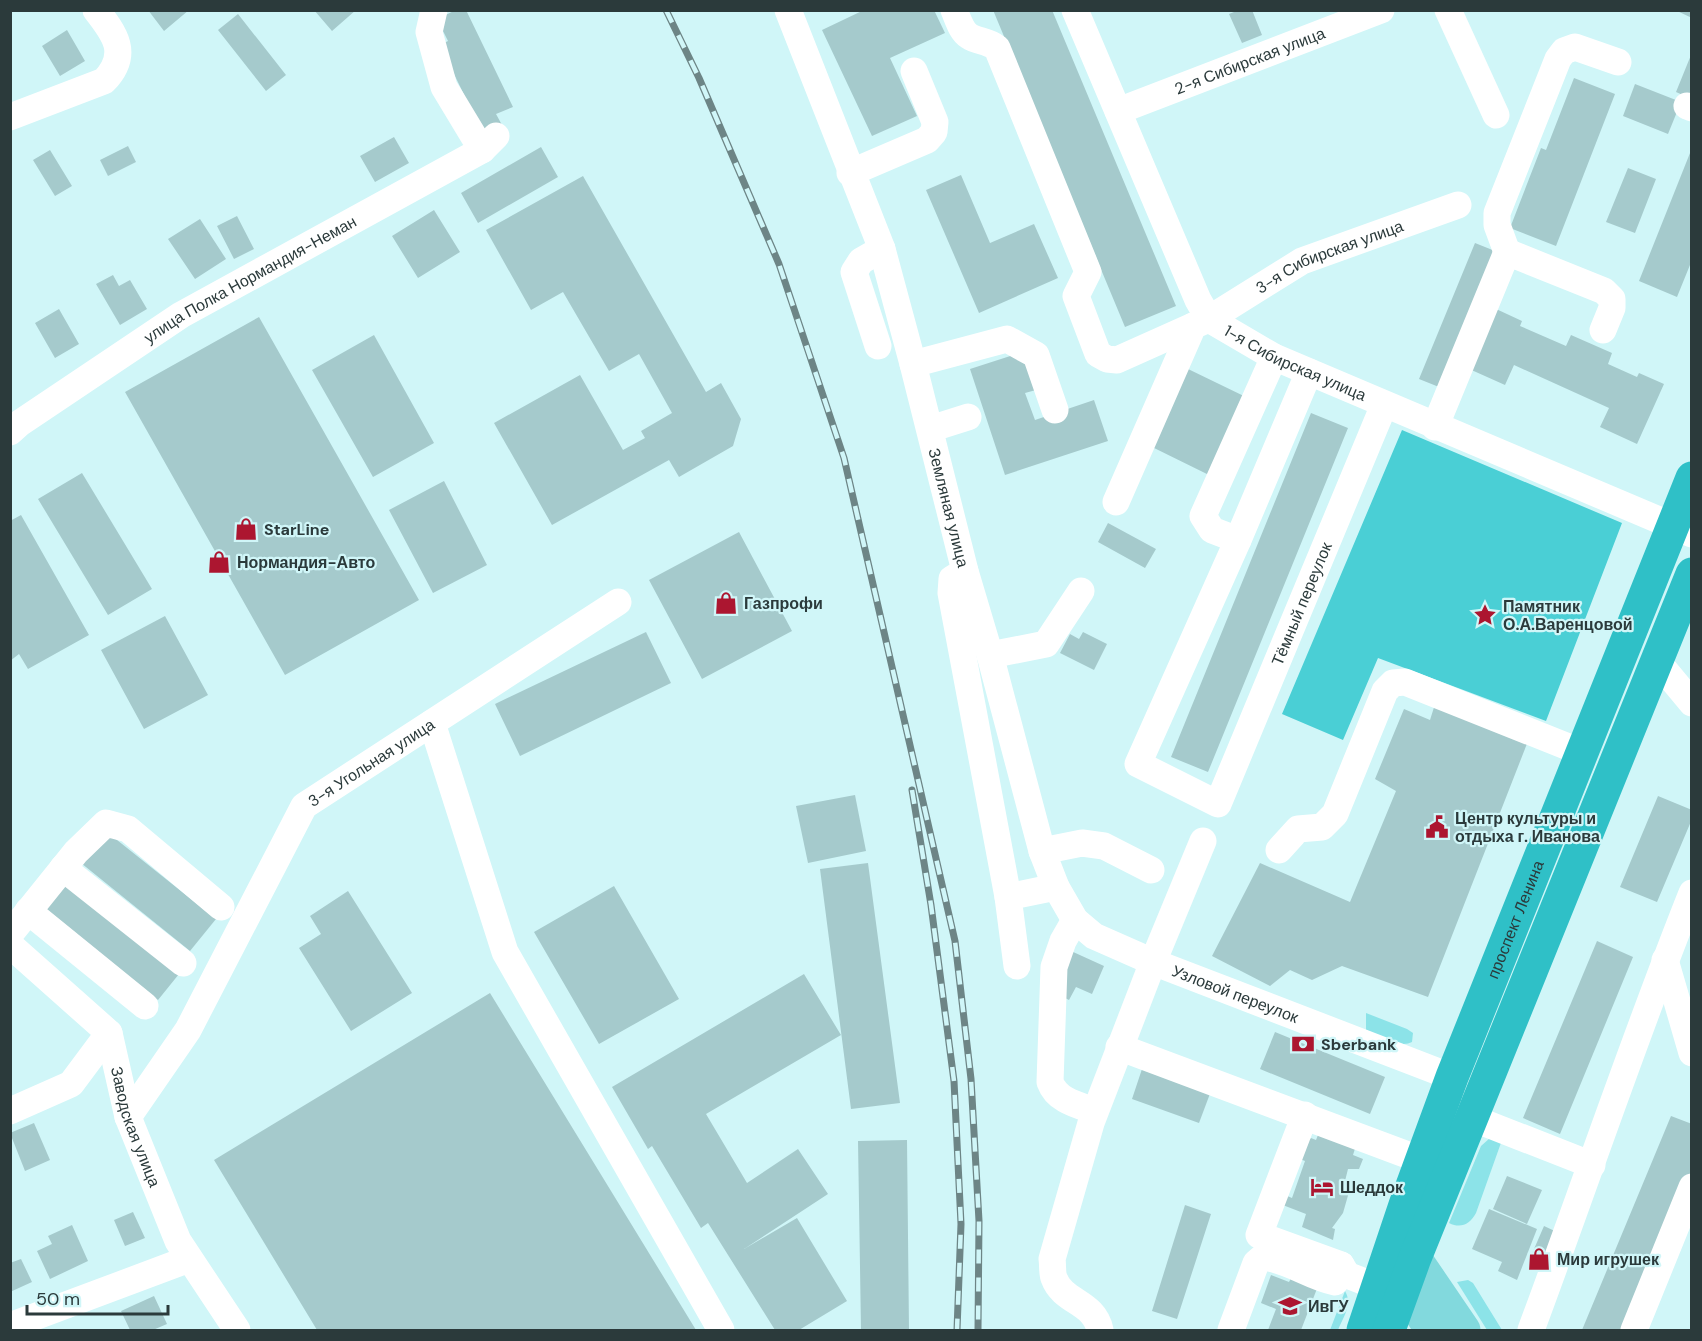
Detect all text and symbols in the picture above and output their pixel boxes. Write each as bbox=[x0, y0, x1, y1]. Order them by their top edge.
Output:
street label: 2-я Сибирская улица bbox=[1171, 22, 1328, 99]
street label: улица Полка Нормандия-Неман bbox=[140, 210, 360, 348]
street label: 3-я Сибирская улица bbox=[1251, 215, 1406, 298]
street label: 1-я Сибирская улица bbox=[1220, 320, 1370, 405]
street label: Земляная улица bbox=[924, 446, 974, 570]
shop icon: StarLine bbox=[233, 516, 259, 542]
place label: StarLine bbox=[264, 519, 329, 540]
street label: Тёмный переулок bbox=[1266, 538, 1337, 669]
shop icon: Нормандия-Авто bbox=[206, 549, 232, 575]
place label: Нормандия-Авто bbox=[237, 552, 375, 573]
shop icon: Газпрофи bbox=[713, 590, 739, 616]
place label: Газпрофи bbox=[744, 593, 823, 614]
place label: Памятник О.А.Варенцовой bbox=[1503, 596, 1633, 635]
place icon: Памятник О.А.Варенцовой bbox=[1472, 602, 1498, 628]
street label: 3-я Угольная улица bbox=[304, 713, 439, 811]
place label: Центр культуры и отдыха г. Иванова bbox=[1455, 808, 1600, 847]
public building icon: Центр культуры и отдыха г. Иванова bbox=[1424, 814, 1450, 840]
street label: проспект Ленина bbox=[1482, 857, 1548, 982]
street label: Узловой переулок bbox=[1169, 960, 1302, 1028]
bank icon: Sberbank bbox=[1290, 1031, 1316, 1057]
place label: Sberbank bbox=[1321, 1034, 1397, 1055]
street label: Заводская улица bbox=[106, 1064, 166, 1190]
hotel icon: Шеддок bbox=[1309, 1174, 1335, 1200]
place label: Шеддок bbox=[1340, 1177, 1404, 1198]
shop icon: Мир игрушек bbox=[1526, 1246, 1552, 1272]
place label: Мир игрушек bbox=[1557, 1249, 1660, 1270]
scale bar bbox=[27, 1278, 168, 1316]
text: 50 m bbox=[36, 1287, 80, 1311]
school or university icon: ИвГУ bbox=[1277, 1293, 1303, 1319]
place label: ИвГУ bbox=[1308, 1296, 1349, 1317]

